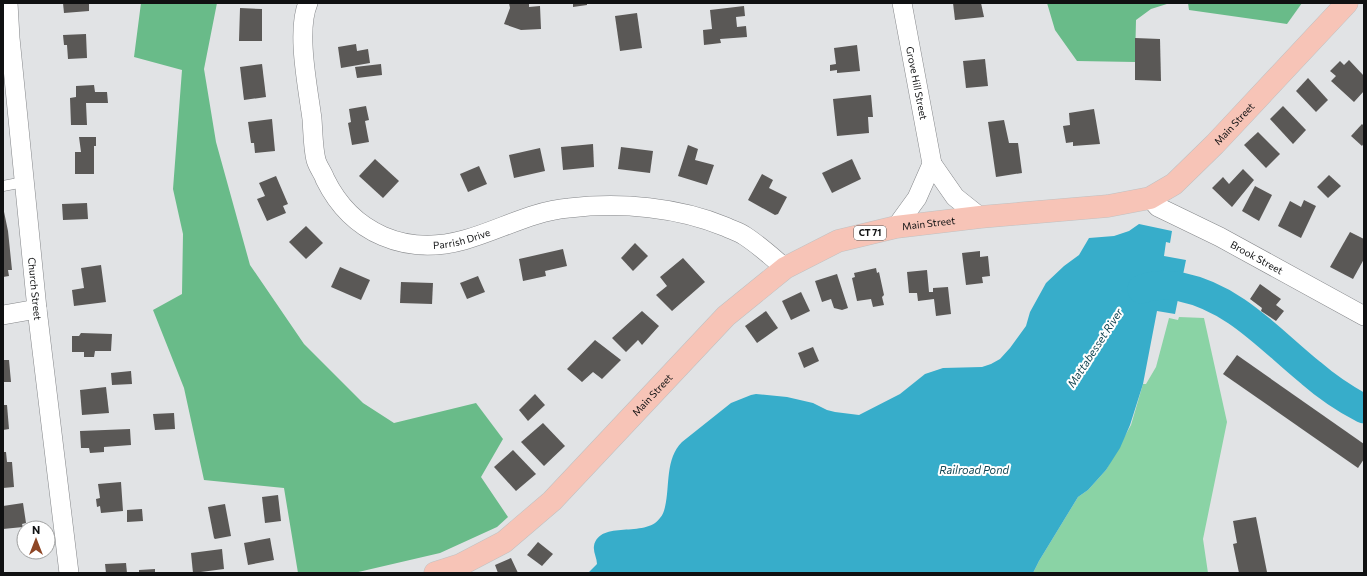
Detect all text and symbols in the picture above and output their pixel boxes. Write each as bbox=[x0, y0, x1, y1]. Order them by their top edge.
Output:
street label: Grove Hill Street bbox=[904, 45, 930, 121]
street label: Main Street bbox=[1212, 100, 1257, 147]
street label: Main Street bbox=[901, 214, 956, 232]
street label: Parrish Drive bbox=[433, 226, 492, 251]
road number: CT 71 bbox=[854, 226, 886, 240]
street label: Brook Street bbox=[1229, 238, 1285, 276]
street label: Church Street bbox=[26, 257, 44, 321]
water label: Mattabesset River bbox=[1064, 305, 1125, 390]
street label: Main Street bbox=[629, 371, 675, 418]
water label: Railroad Pond bbox=[939, 463, 1009, 476]
north arrow bbox=[16, 520, 56, 560]
text: N bbox=[32, 523, 40, 536]

